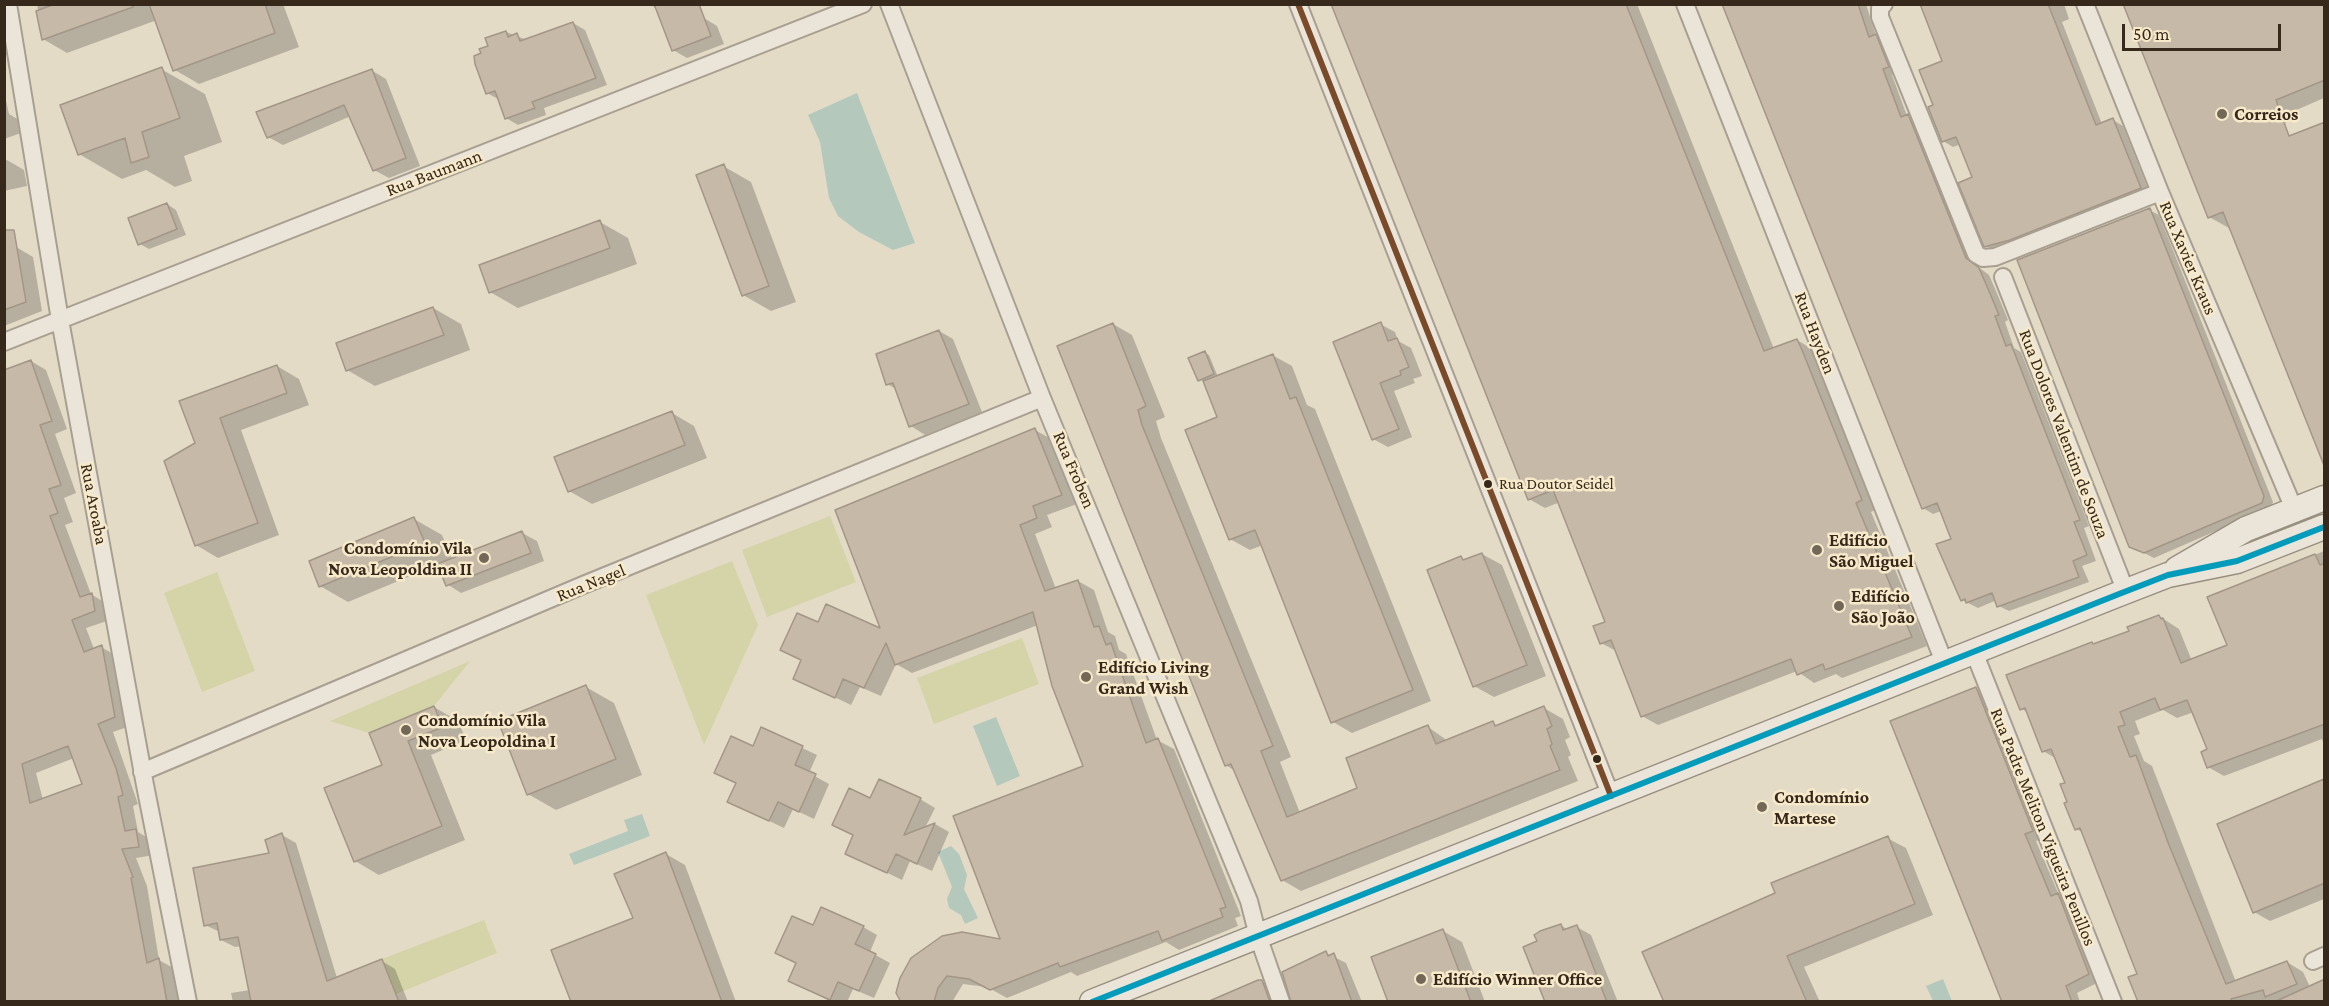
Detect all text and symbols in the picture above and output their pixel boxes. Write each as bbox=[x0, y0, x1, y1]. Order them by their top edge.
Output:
scale bar bbox=[2125, 12, 2284, 50]
text: 50 m bbox=[2133, 24, 2170, 44]
place label: Correios bbox=[2234, 103, 2298, 125]
marker: Correios bbox=[2215, 107, 2229, 121]
street label: Rua Baumann bbox=[383, 145, 485, 201]
street label: Rua Xavier Kraus bbox=[2154, 198, 2222, 318]
street label: Rua Hayden bbox=[1789, 289, 1841, 377]
street label: Rua Dolores Valentim de Souza bbox=[2014, 326, 2114, 542]
street label: Rua Froben bbox=[1048, 428, 1100, 512]
street label: Rua Aroaba bbox=[76, 462, 112, 546]
place label: Rua Doutor Seidel bbox=[1499, 474, 1614, 494]
marker: Rua Doutor Seidel bbox=[1482, 478, 1494, 490]
place label: Edifício São Miguel bbox=[1829, 529, 1913, 572]
place label: Condomínio Vila Nova Leopoldina II bbox=[328, 537, 472, 580]
marker: Edifício São Miguel bbox=[1810, 543, 1824, 557]
marker: Condomínio Vila Nova Leopoldina II bbox=[477, 551, 491, 565]
street label: Rua Nagel bbox=[553, 559, 629, 607]
place label: Edifício São João bbox=[1851, 585, 1915, 628]
marker: Edifício São João bbox=[1832, 599, 1846, 613]
place label: Edifício Living Grand Wish bbox=[1098, 656, 1209, 698]
marker: Edifício Living Grand Wish bbox=[1079, 670, 1093, 684]
street label: Rua Padre Meliton Vigueira Penillos bbox=[1985, 705, 2101, 949]
place label: Condomínio Vila Nova Leopoldina I bbox=[418, 709, 556, 752]
marker: Condomínio Vila Nova Leopoldina I bbox=[399, 723, 413, 737]
unlabelled marker bbox=[1591, 753, 1603, 765]
place label: Condomínio Martese bbox=[1774, 786, 1869, 828]
marker: Condomínio Martese bbox=[1755, 800, 1769, 814]
place label: Edifício Winner Office bbox=[1433, 968, 1602, 990]
marker: Edifício Winner Office bbox=[1414, 972, 1428, 986]

